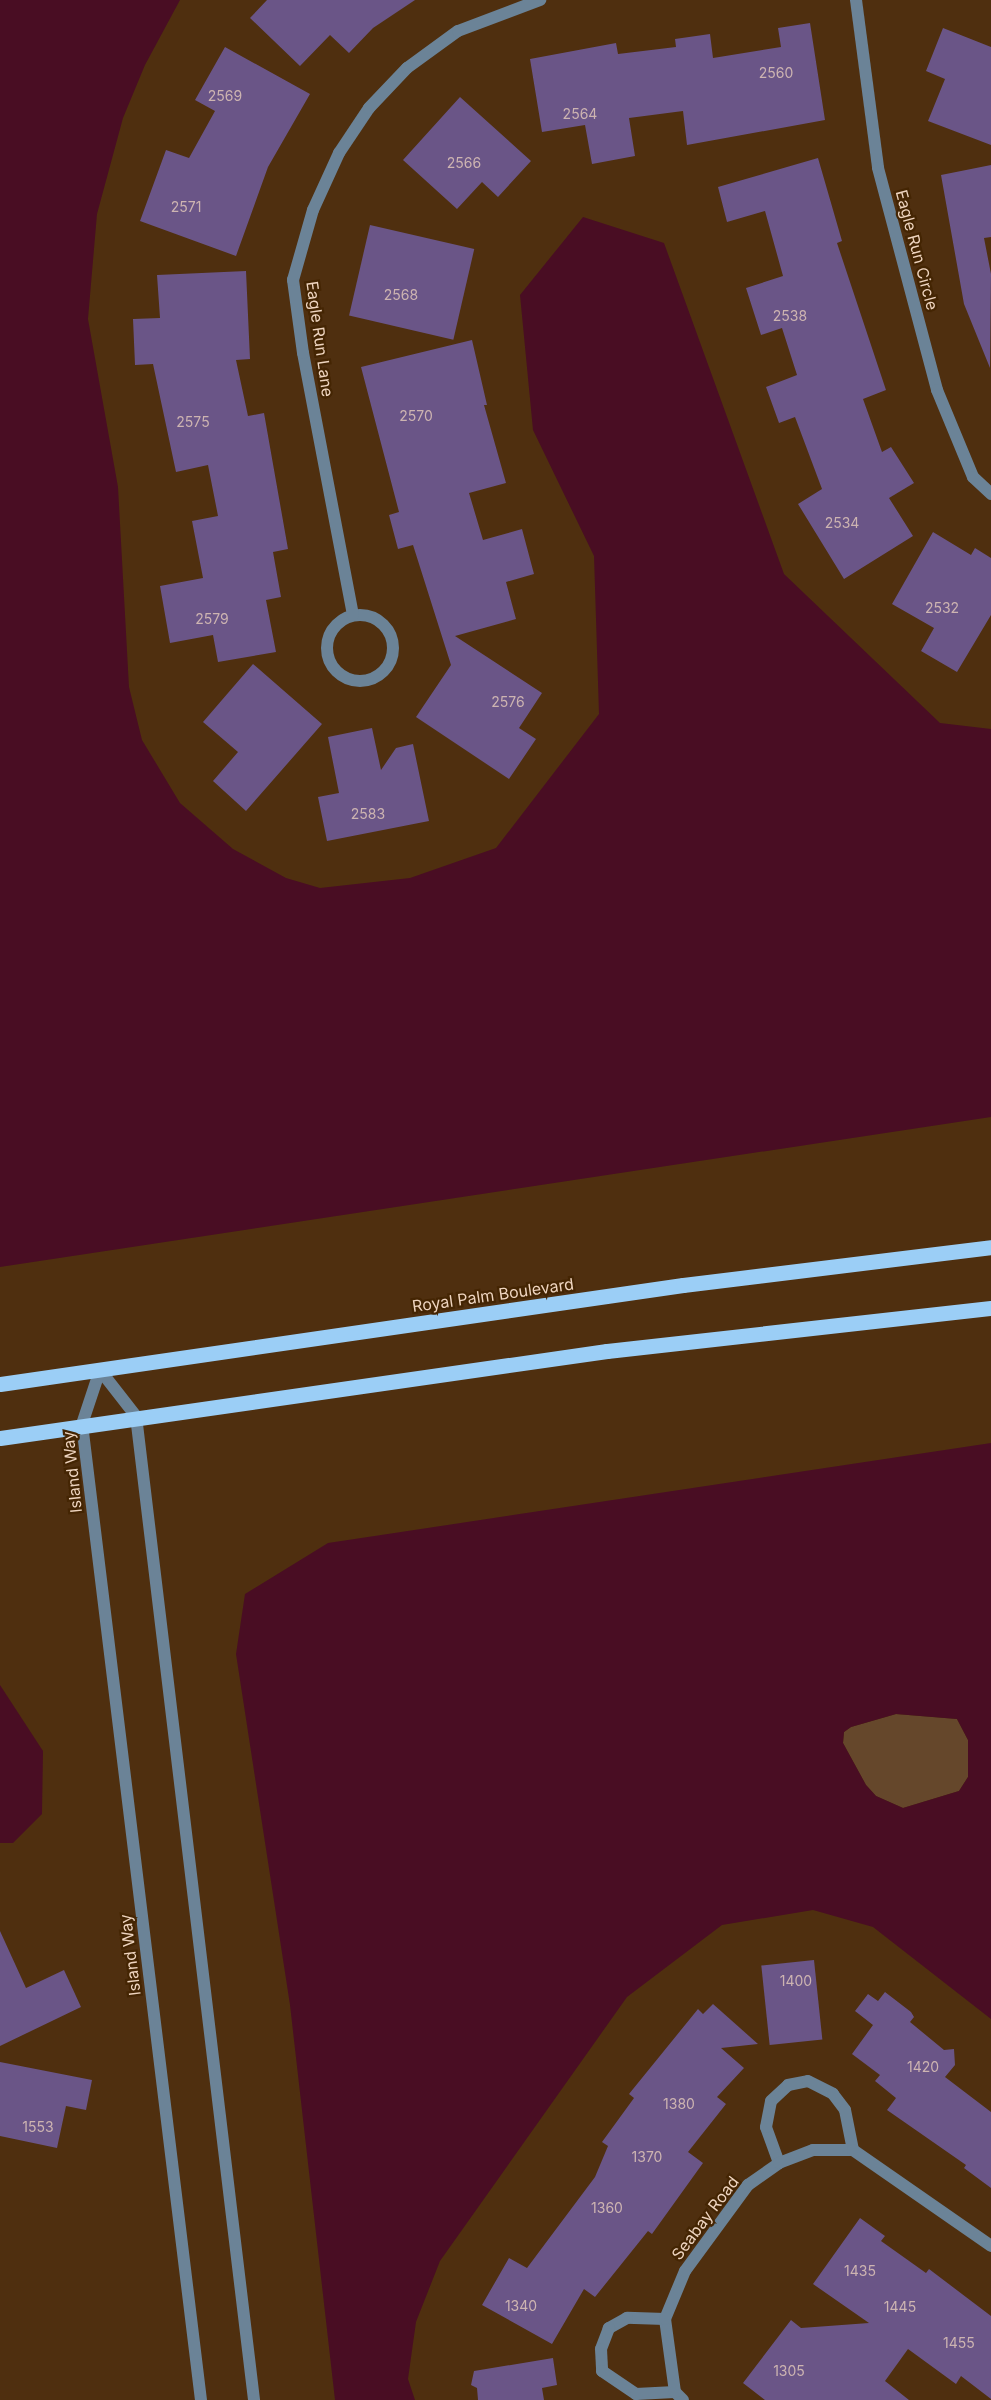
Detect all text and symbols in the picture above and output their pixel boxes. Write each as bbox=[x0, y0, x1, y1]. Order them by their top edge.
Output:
house number: 2560 bbox=[759, 65, 793, 81]
house number: 2569 bbox=[208, 88, 242, 104]
house number: 2564 bbox=[563, 106, 597, 122]
house number: 2566 bbox=[447, 155, 481, 171]
street label: Eagle Run Circle bbox=[892, 188, 942, 312]
house number: 2571 bbox=[171, 199, 201, 215]
street label: Eagle Run Lane bbox=[302, 280, 338, 398]
house number: 2568 bbox=[384, 287, 418, 303]
house number: 2538 bbox=[773, 308, 807, 324]
house number: 2570 bbox=[399, 408, 433, 424]
house number: 2575 bbox=[176, 414, 210, 430]
house number: 2534 bbox=[825, 515, 859, 531]
house number: 2532 bbox=[925, 600, 959, 616]
house number: 2579 bbox=[195, 611, 229, 627]
house number: 2576 bbox=[491, 694, 525, 710]
house number: 2583 bbox=[351, 806, 385, 822]
street label: Royal Palm Boulevard bbox=[411, 1274, 575, 1316]
street label: Island Way bbox=[58, 1430, 86, 1514]
street label: Island Way bbox=[115, 1913, 145, 1997]
house number: 1400 bbox=[780, 1973, 812, 1989]
house number: 1420 bbox=[907, 2059, 939, 2075]
house number: 1380 bbox=[663, 2096, 695, 2112]
house number: 1553 bbox=[22, 2119, 54, 2135]
house number: 1370 bbox=[632, 2149, 662, 2165]
street label: Seabay Road bbox=[667, 2172, 743, 2264]
house number: 1360 bbox=[591, 2200, 623, 2216]
house number: 1435 bbox=[844, 2263, 876, 2279]
house number: 1340 bbox=[505, 2298, 537, 2314]
house number: 1445 bbox=[884, 2299, 916, 2315]
house number: 1455 bbox=[943, 2335, 975, 2351]
house number: 1305 bbox=[773, 2363, 805, 2379]

